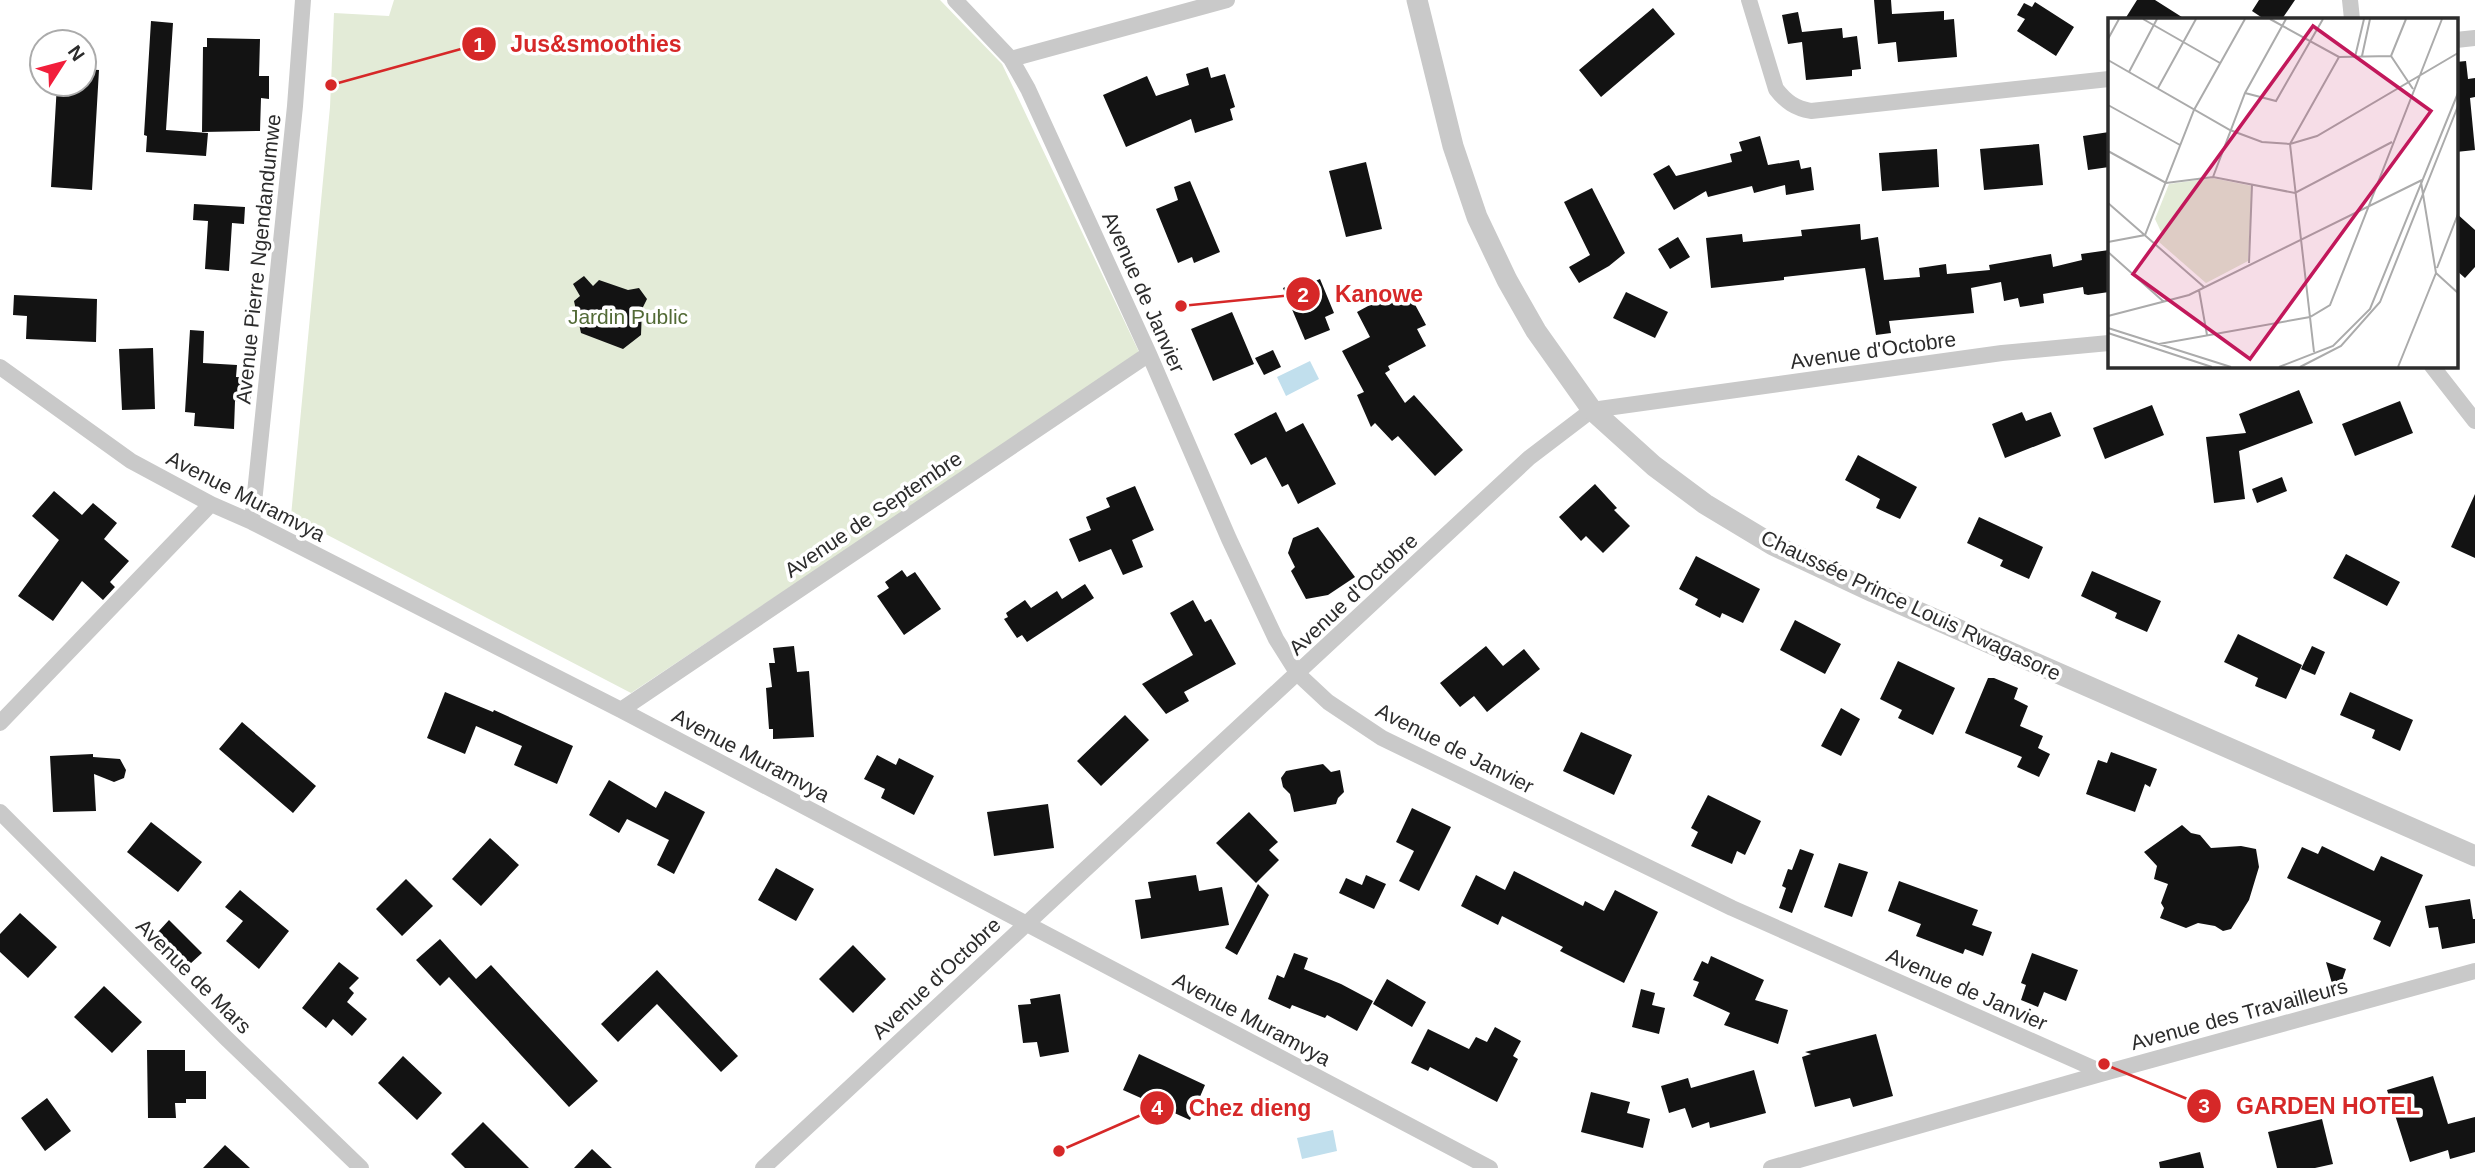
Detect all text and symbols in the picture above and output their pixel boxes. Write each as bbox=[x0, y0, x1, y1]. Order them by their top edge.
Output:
inset map bbox=[2108, 18, 2458, 368]
callout: Jus&smoothies bbox=[461, 22, 696, 66]
north arrow bbox=[28, 28, 98, 98]
text: Jus&smoothies bbox=[510, 31, 682, 57]
text: 1 bbox=[473, 33, 485, 56]
text: N bbox=[64, 42, 89, 65]
street label: Avenue Pierre Ngendandumwe bbox=[231, 113, 285, 405]
street label: Avenue de Janvier bbox=[1098, 208, 1190, 376]
callout: Kanowe bbox=[1286, 272, 1437, 316]
text: Kanowe bbox=[1335, 281, 1423, 307]
text: 2 bbox=[1297, 283, 1309, 306]
park label: Jardin Public bbox=[568, 305, 688, 328]
street label: Avenue d'Octobre bbox=[1789, 327, 1957, 373]
street label: Avenue Muramvya bbox=[163, 446, 329, 546]
street label: Avenue de Septembre bbox=[780, 446, 966, 582]
street label: Chaussée Prince Louis Rwagasore bbox=[1757, 525, 2065, 685]
street label: Avenue d'Octobre bbox=[1284, 529, 1422, 659]
street label: Avenue de Janvier bbox=[1372, 698, 1538, 798]
street label: Avenue Muramvya bbox=[668, 704, 834, 806]
street label: Avenue d'Octobre bbox=[867, 913, 1005, 1043]
street label: Avenue de Mars bbox=[132, 914, 256, 1038]
street label: Avenue de Janvier bbox=[1883, 943, 2051, 1035]
street label: Avenue Muramvya bbox=[1169, 968, 1335, 1070]
street label: Avenue des Travailleurs bbox=[2128, 974, 2350, 1054]
callout: GARDEN HOTEL bbox=[2187, 1084, 2434, 1128]
callout: Chez dieng bbox=[1140, 1086, 1325, 1130]
text: GARDEN HOTEL bbox=[2236, 1093, 2420, 1119]
text: 3 bbox=[2198, 1094, 2210, 1117]
text: Chez dieng bbox=[1189, 1095, 1311, 1121]
text: 4 bbox=[1151, 1096, 1163, 1119]

